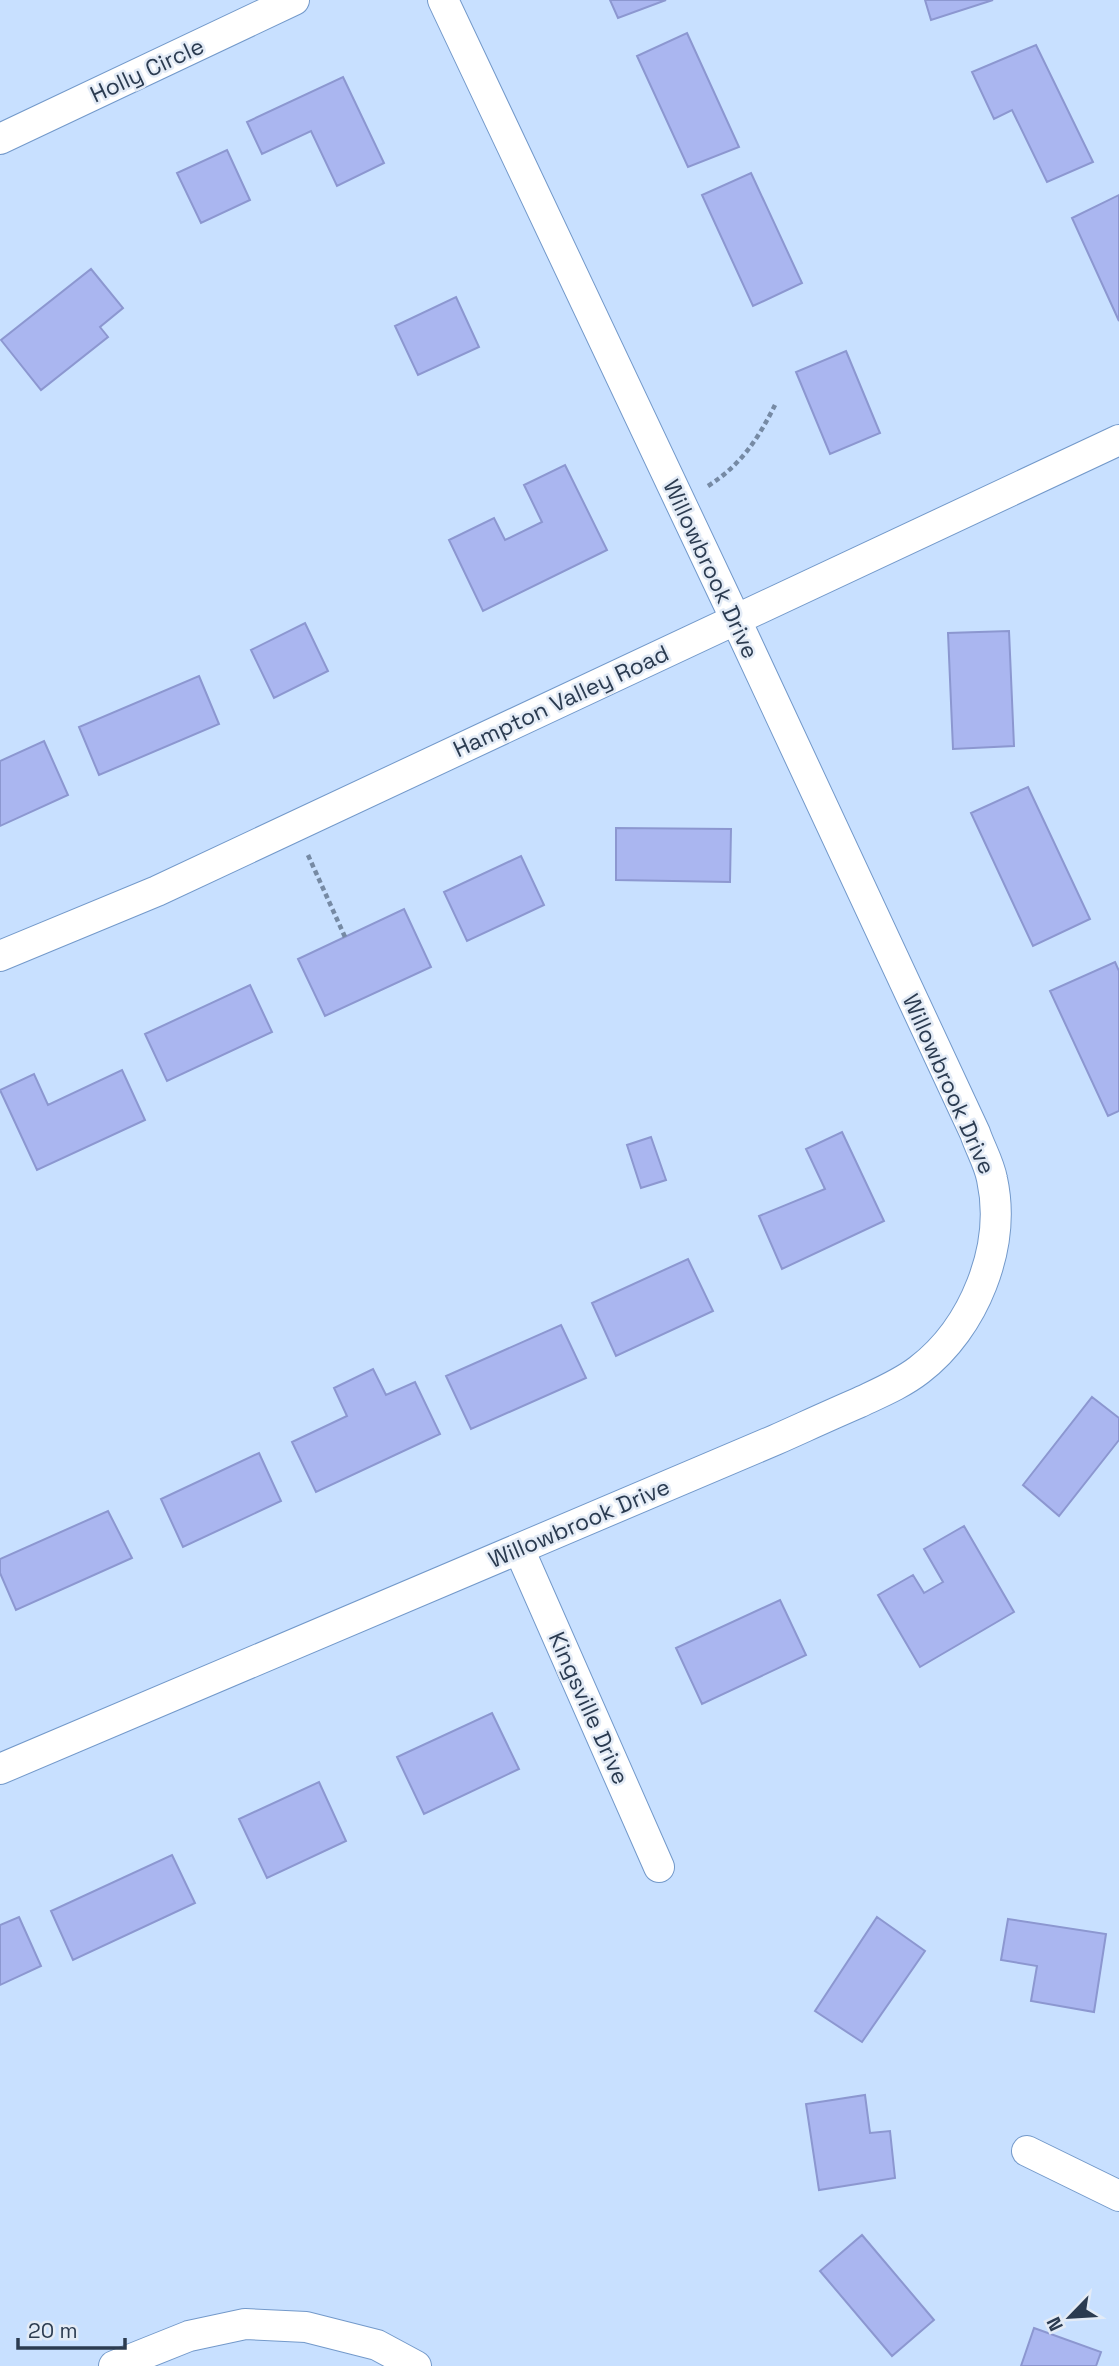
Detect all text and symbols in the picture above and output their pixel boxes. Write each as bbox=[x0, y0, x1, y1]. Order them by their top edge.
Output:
street label: Holly Circle bbox=[85, 31, 209, 109]
street label: Willowbrook Drive bbox=[656, 475, 766, 663]
street label: Hampton Valley Road bbox=[448, 638, 674, 764]
street label: Willowbrook Drive bbox=[896, 989, 1002, 1179]
street label: Willowbrook Drive bbox=[484, 1471, 674, 1575]
street label: Kingsville Drive bbox=[542, 1627, 636, 1789]
north arrow bbox=[1035, 2282, 1105, 2352]
scale bar bbox=[18, 2306, 124, 2350]
text: N bbox=[1041, 2313, 1069, 2335]
text: 20 m bbox=[28, 2317, 78, 2344]

